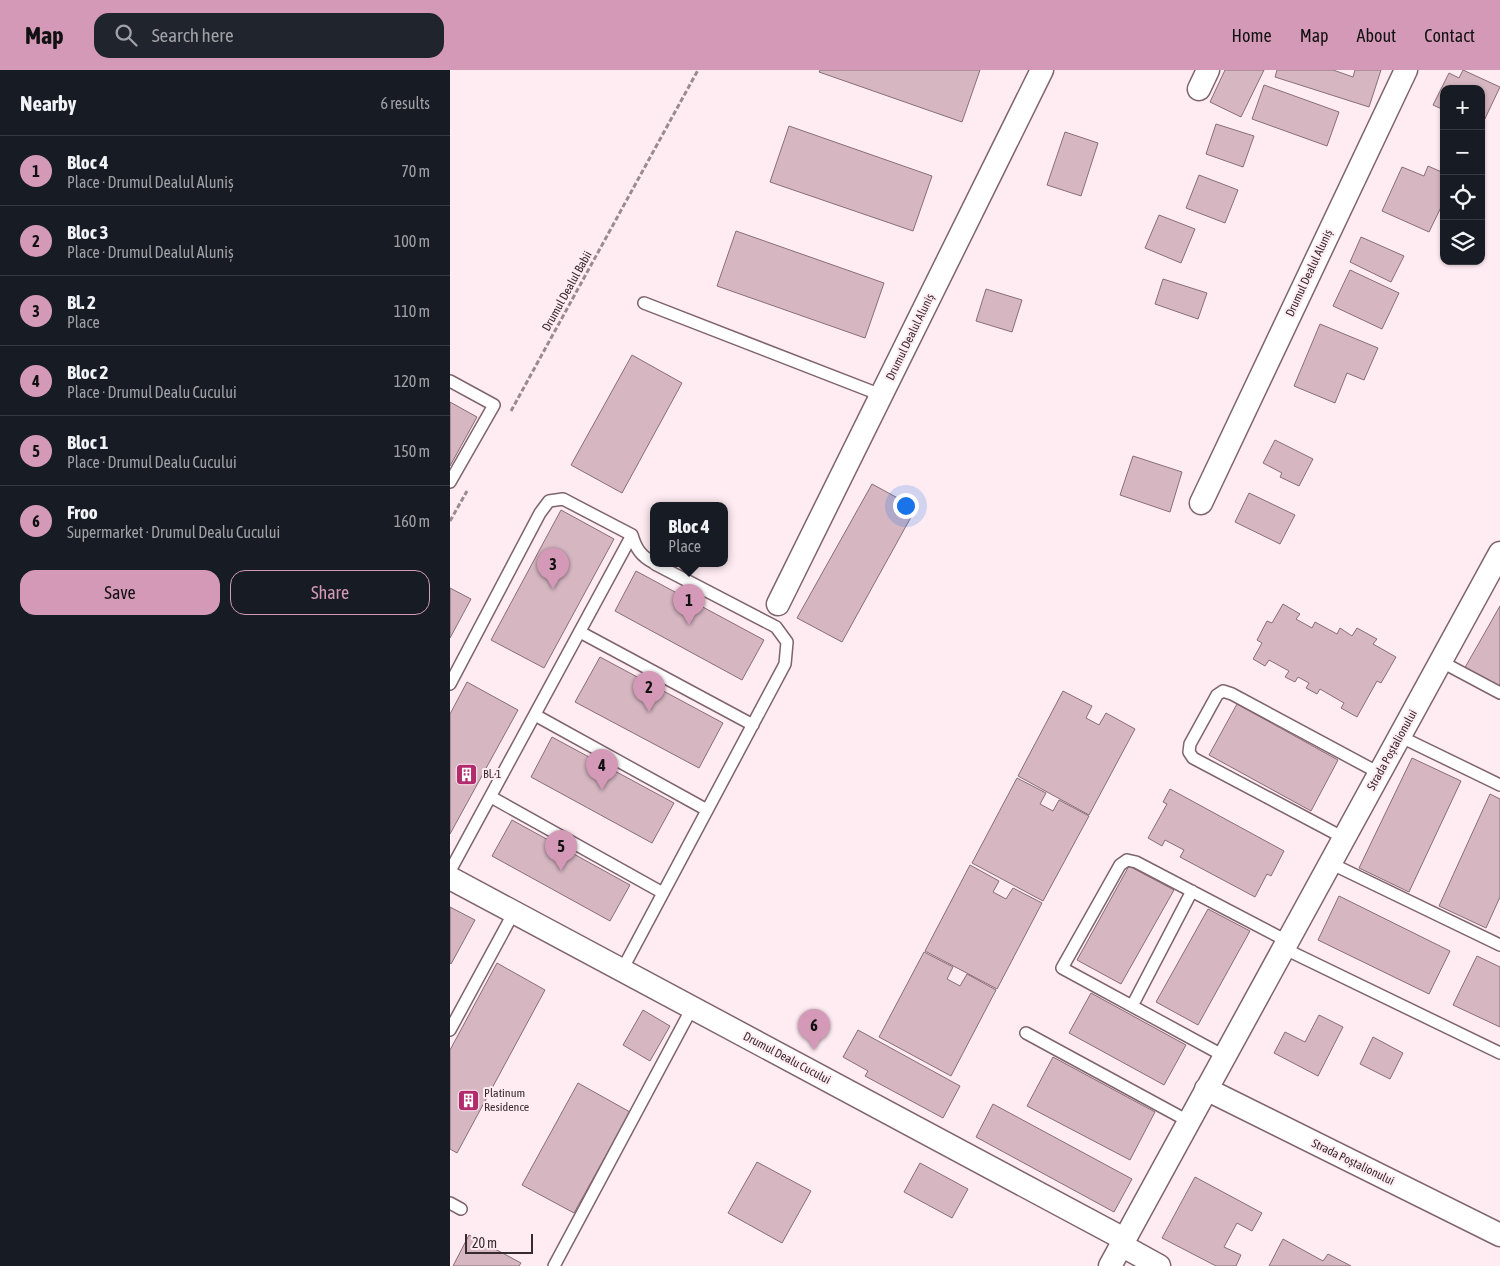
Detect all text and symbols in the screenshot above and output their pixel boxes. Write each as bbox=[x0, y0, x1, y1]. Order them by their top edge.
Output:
search box bbox=[94, 13, 444, 58]
icon: search bbox=[112, 21, 140, 49]
text: Map bbox=[25, 22, 64, 49]
text: Search here bbox=[152, 24, 234, 46]
text: Home bbox=[1232, 25, 1272, 46]
text: Map bbox=[1300, 25, 1329, 46]
text: About bbox=[1357, 25, 1396, 46]
text: Contact bbox=[1424, 25, 1475, 46]
map controls bbox=[1440, 85, 1485, 265]
button: + bbox=[1440, 85, 1485, 130]
text: Nearby bbox=[20, 91, 76, 115]
text: 6 results bbox=[380, 94, 430, 112]
button: − bbox=[1440, 130, 1485, 175]
text: Bloc 4 bbox=[67, 151, 108, 173]
text: 1 bbox=[32, 162, 40, 180]
text: 70 m bbox=[401, 162, 430, 180]
text: Place · Drumul Dealul Aluniș bbox=[67, 173, 234, 191]
button: locate bbox=[1440, 175, 1485, 220]
button: layers bbox=[1440, 220, 1485, 265]
text: Bloc 3 bbox=[67, 221, 108, 243]
street label: Drumul Dealul Aluniș bbox=[1283, 227, 1335, 319]
text: 2 bbox=[32, 232, 40, 250]
text: 100 m bbox=[394, 232, 430, 250]
text: Place · Drumul Dealul Aluniș bbox=[67, 243, 234, 261]
street label: Drumul Dealul Babii bbox=[539, 249, 595, 333]
text: Bl. 2 bbox=[67, 291, 96, 313]
street label: Drumul Dealul Aluniș bbox=[883, 291, 937, 383]
text: 3 bbox=[32, 302, 40, 320]
text: 110 m bbox=[394, 302, 430, 320]
text: Place bbox=[67, 313, 100, 331]
text: Bloc 2 bbox=[67, 361, 108, 383]
text: 4 bbox=[32, 372, 40, 390]
text: 120 m bbox=[394, 372, 430, 390]
text: Place · Drumul Dealu Cucului bbox=[67, 383, 237, 401]
text: Bloc 1 bbox=[67, 431, 108, 453]
text: 5 bbox=[32, 442, 40, 460]
text: 150 m bbox=[394, 442, 430, 460]
text: Place · Drumul Dealu Cucului bbox=[67, 453, 237, 471]
your location bbox=[893, 493, 919, 519]
text: Froo bbox=[67, 501, 98, 523]
popup bbox=[650, 502, 728, 567]
text: 6 bbox=[32, 512, 40, 530]
text: 160 m bbox=[394, 512, 430, 530]
text: Bloc 4 bbox=[668, 515, 710, 537]
text: Supermarket · Drumul Dealu Cucului bbox=[67, 523, 280, 541]
text: Place bbox=[668, 537, 701, 555]
pin: 3 bbox=[537, 548, 569, 589]
button: Save bbox=[20, 570, 220, 615]
button: Share bbox=[230, 570, 430, 615]
pin: 1 bbox=[673, 584, 705, 625]
pin: 2 bbox=[633, 671, 665, 712]
street label: Strada Poștalionului bbox=[1364, 707, 1420, 793]
pin: 4 bbox=[586, 749, 618, 790]
building icon: Bl. 1 bbox=[455, 762, 479, 786]
place label: Bl. 1 bbox=[483, 767, 502, 781]
pin: 5 bbox=[545, 830, 577, 871]
pin: 6 bbox=[798, 1009, 830, 1050]
street label: Drumul Dealu Cucului bbox=[741, 1029, 833, 1087]
place label: Platinum Residence bbox=[484, 1086, 529, 1114]
building icon: Platinum Residence bbox=[456, 1088, 480, 1112]
street label: Strada Poștalionului bbox=[1310, 1136, 1396, 1188]
scale bar bbox=[465, 1231, 532, 1254]
text: 20 m bbox=[472, 1235, 497, 1251]

